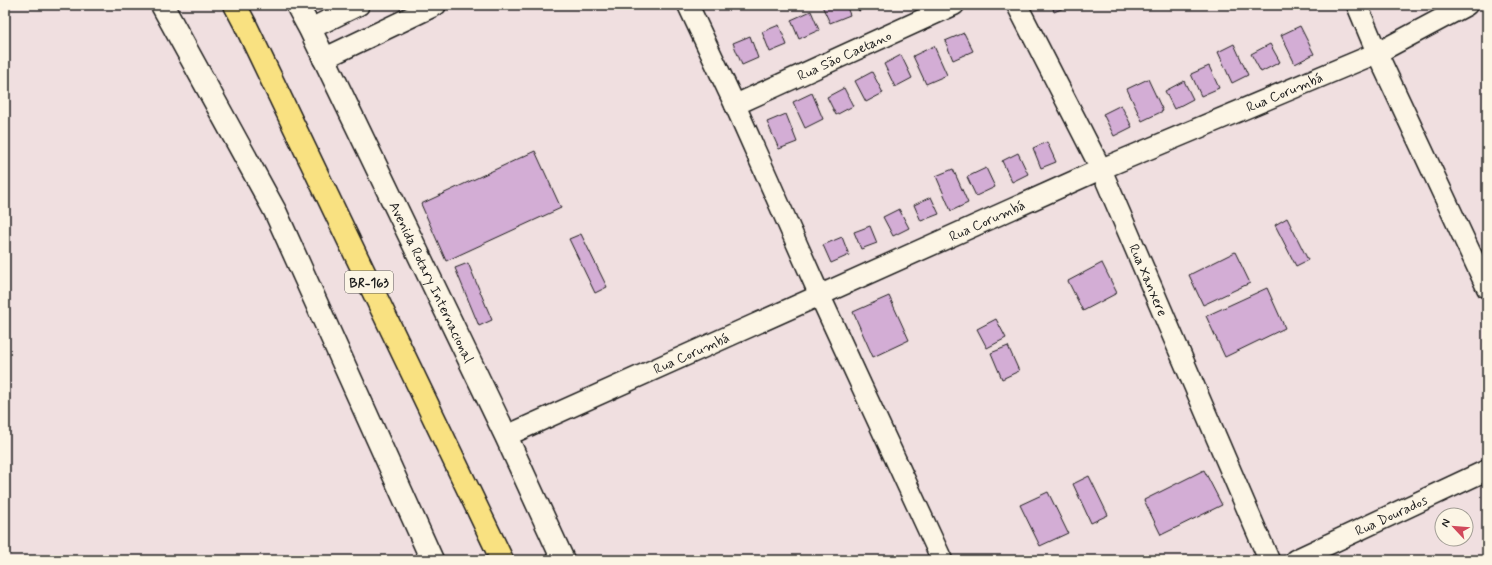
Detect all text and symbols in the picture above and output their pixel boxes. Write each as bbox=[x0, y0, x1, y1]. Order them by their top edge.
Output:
street label: Rua São Caetano bbox=[795, 27, 895, 85]
street label: Rua Corumbá bbox=[1244, 69, 1326, 117]
street label: Rua Corumbá bbox=[946, 196, 1028, 246]
street label: Avenida Rotary Internacional bbox=[384, 199, 477, 366]
street label: Rua Xanxere bbox=[1124, 241, 1171, 319]
road number: BR-163 bbox=[345, 271, 393, 293]
street label: Rua Corumbá bbox=[651, 329, 732, 379]
street label: Rua Dourados bbox=[1352, 491, 1431, 541]
north arrow bbox=[1434, 507, 1474, 547]
text: N bbox=[1438, 517, 1454, 529]

